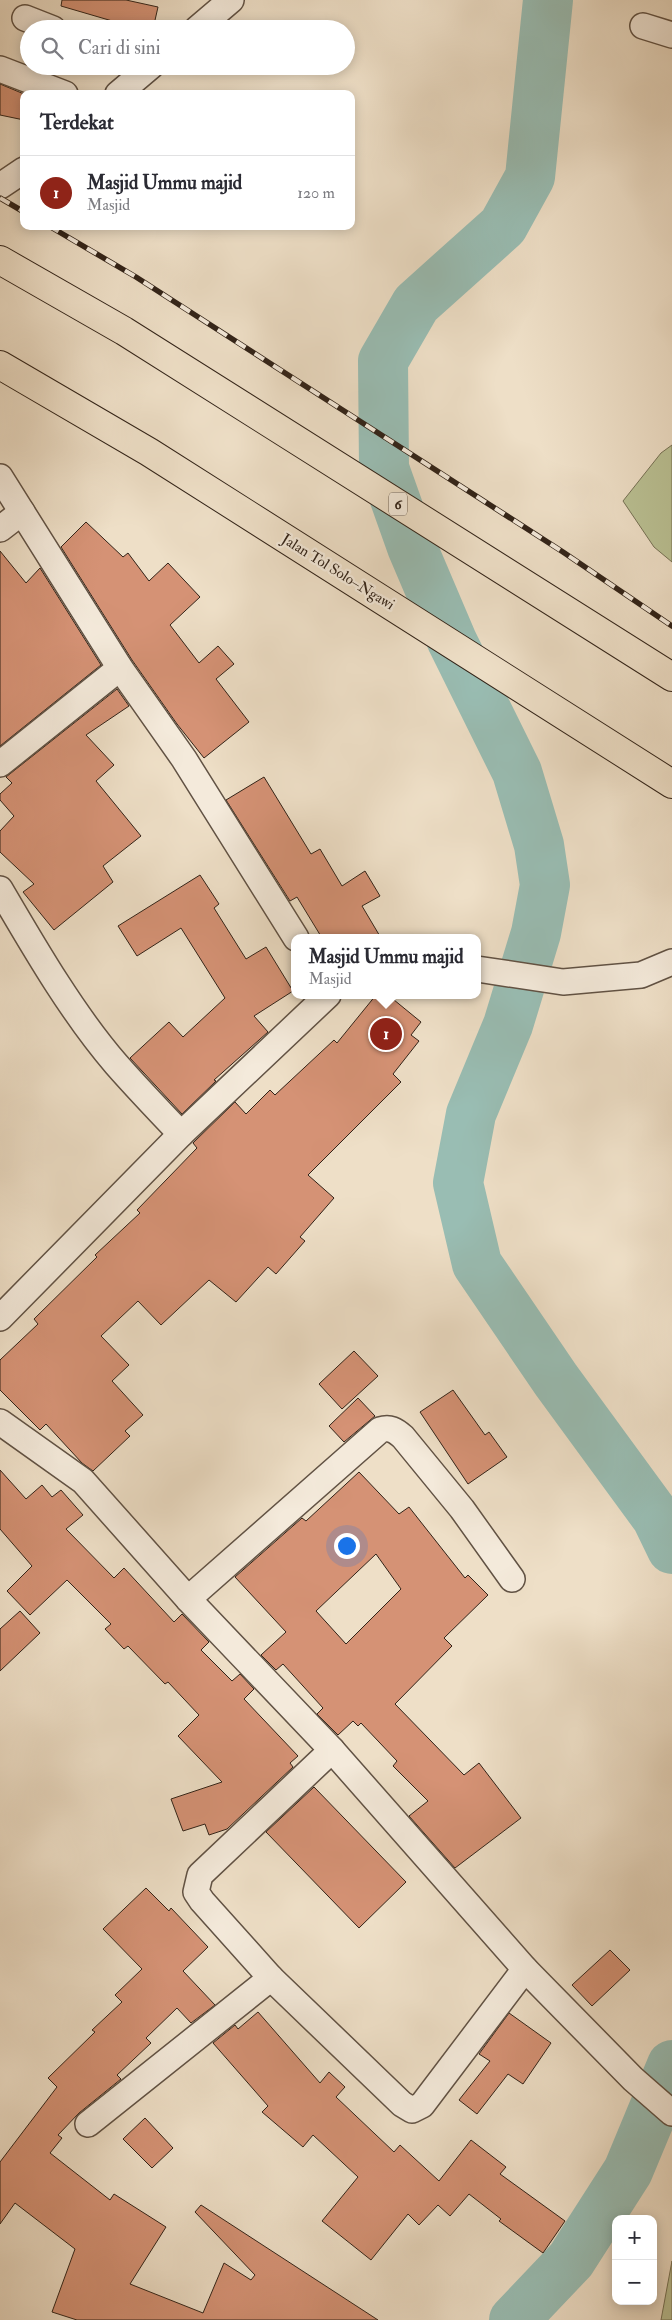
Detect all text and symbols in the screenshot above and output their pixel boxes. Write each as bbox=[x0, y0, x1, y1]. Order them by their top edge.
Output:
search box bbox=[20, 20, 355, 75]
icon: search bbox=[38, 34, 66, 62]
text: Cari di sini bbox=[78, 36, 161, 60]
text: Terdekat bbox=[40, 109, 114, 136]
text: Masjid Ummu majid bbox=[87, 171, 242, 195]
text: 1 bbox=[53, 183, 59, 203]
text: 120 m bbox=[297, 183, 335, 203]
text: Masjid bbox=[87, 195, 130, 215]
road number: 6 bbox=[389, 492, 407, 516]
street label: Jalan Tol Solo–Ngawi bbox=[276, 529, 398, 615]
popup bbox=[291, 934, 481, 999]
text: Masjid Ummu majid bbox=[308, 945, 464, 969]
text: Masjid bbox=[308, 969, 352, 989]
pin: 1 bbox=[370, 1015, 402, 1053]
your location bbox=[334, 1533, 360, 1559]
map controls bbox=[612, 2215, 657, 2305]
button: + bbox=[612, 2215, 657, 2260]
button: − bbox=[612, 2260, 657, 2305]

